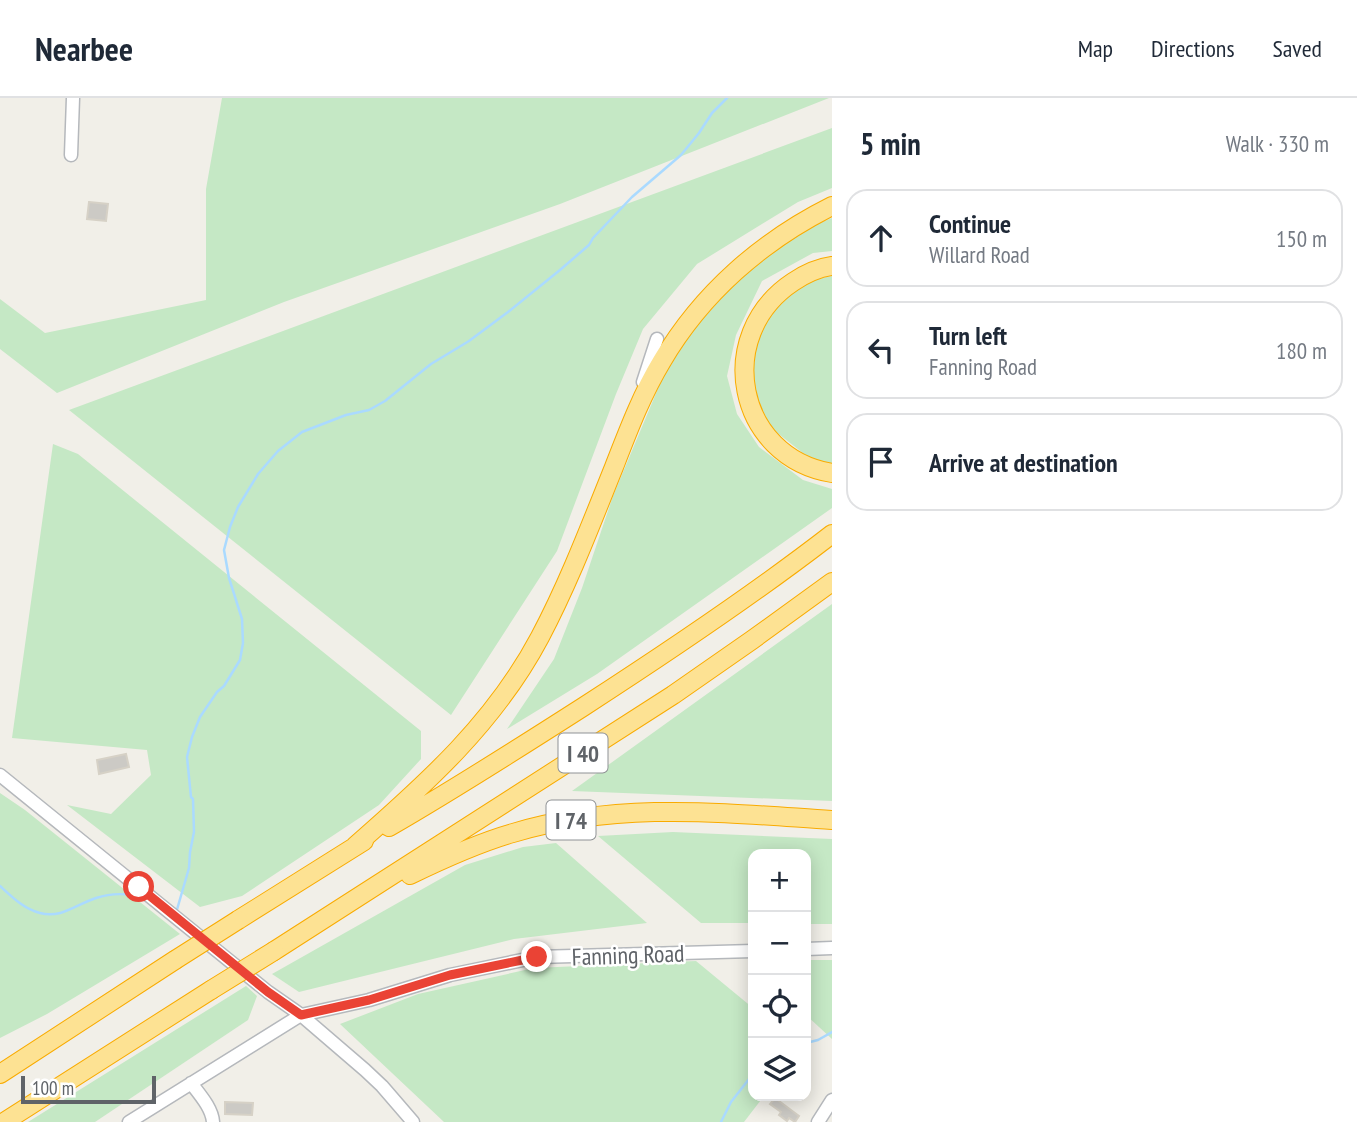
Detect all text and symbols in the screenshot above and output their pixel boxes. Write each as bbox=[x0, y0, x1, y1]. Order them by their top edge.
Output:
text: Nearbee bbox=[35, 27, 133, 70]
text: Map bbox=[1078, 33, 1113, 64]
text: Directions bbox=[1151, 33, 1235, 64]
text: Saved bbox=[1273, 33, 1322, 64]
text: 5 min bbox=[860, 124, 921, 163]
text: Walk · 330 m bbox=[1226, 129, 1329, 158]
text: Continue bbox=[929, 207, 1011, 240]
icon: ahead bbox=[862, 219, 900, 257]
text: 150 m bbox=[1276, 224, 1327, 253]
text: Willard Road bbox=[929, 240, 1030, 269]
text: Turn left bbox=[929, 319, 1007, 352]
icon: left bbox=[862, 331, 900, 369]
text: 180 m bbox=[1276, 336, 1327, 365]
text: Fanning Road bbox=[929, 352, 1037, 381]
icon: arrive bbox=[862, 443, 900, 481]
text: Arrive at destination bbox=[929, 446, 1118, 479]
road number: I 40 bbox=[558, 734, 608, 772]
road number: I 74 bbox=[546, 800, 596, 840]
map controls bbox=[748, 849, 811, 1101]
button: + bbox=[748, 849, 811, 912]
route start bbox=[123, 871, 154, 902]
button: − bbox=[748, 912, 811, 975]
street label: Fanning Road bbox=[571, 938, 685, 972]
route end bbox=[521, 941, 552, 972]
button: locate bbox=[748, 975, 811, 1038]
button: layers bbox=[748, 1038, 811, 1101]
scale bar bbox=[21, 1073, 156, 1105]
text: 100 m bbox=[32, 1076, 74, 1100]

